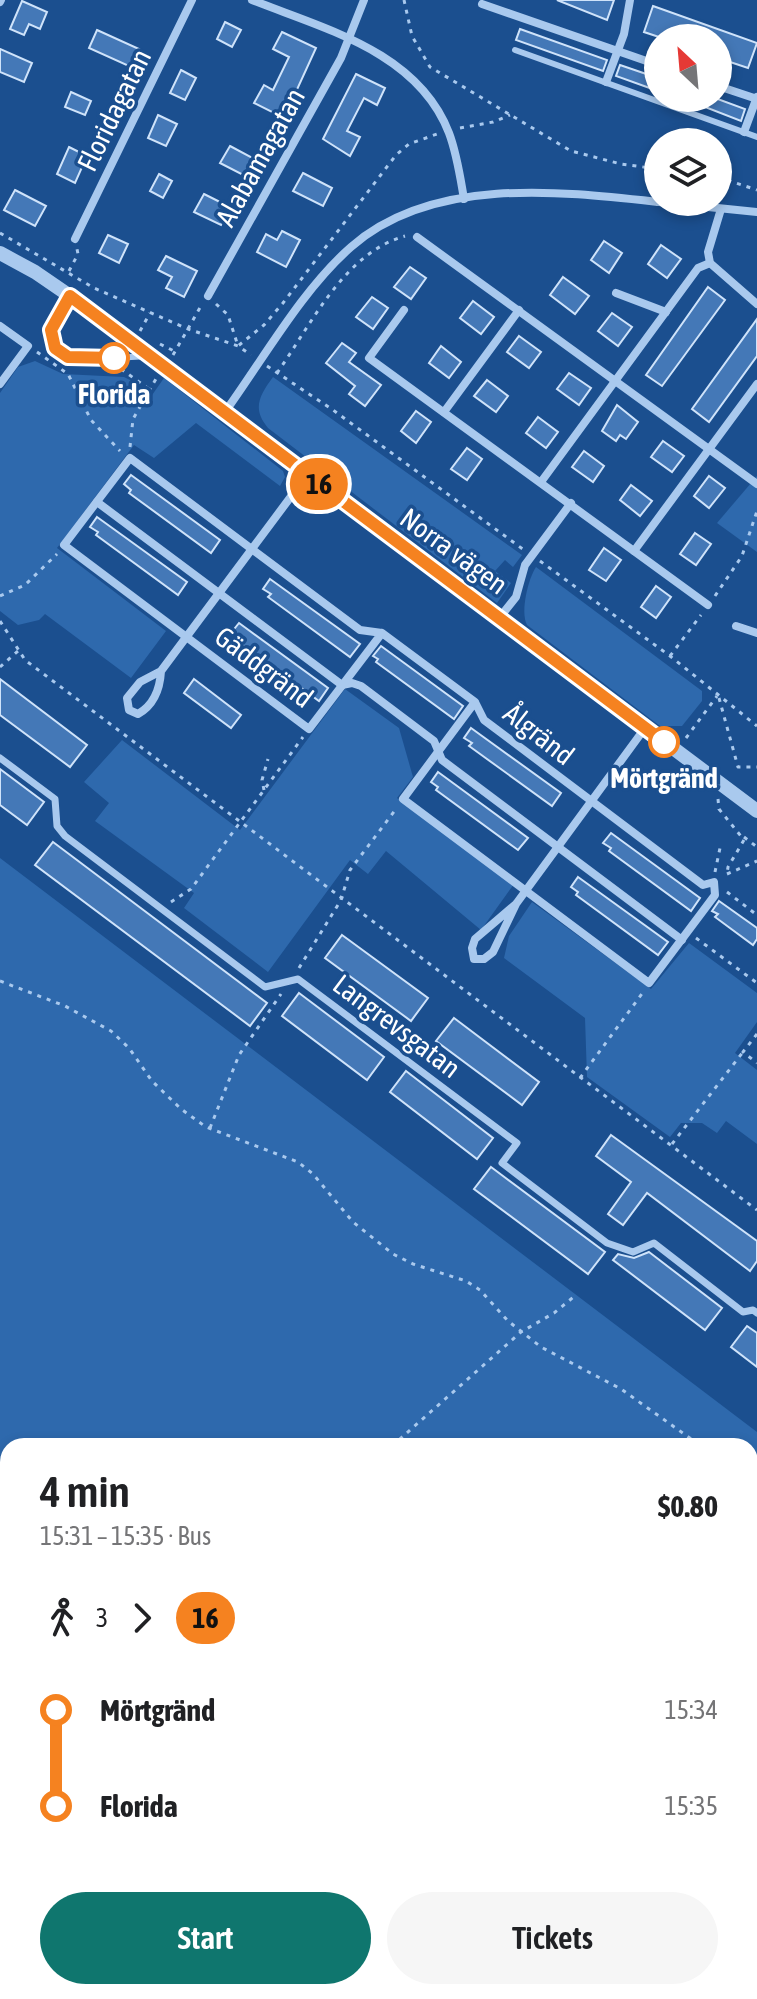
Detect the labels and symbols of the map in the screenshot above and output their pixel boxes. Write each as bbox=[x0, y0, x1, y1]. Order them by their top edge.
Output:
north arrow bbox=[644, 24, 732, 112]
street label: Floridagatan bbox=[71, 44, 157, 176]
street label: Alabamagatan bbox=[209, 82, 311, 232]
marker: Florida bbox=[99, 343, 129, 373]
place label: Florida bbox=[78, 378, 150, 410]
line badge: 16 bbox=[283, 458, 355, 510]
street label: Norra vägen bbox=[394, 501, 514, 601]
street label: Gäddgränd bbox=[209, 620, 319, 714]
street label: Ålgränd bbox=[497, 696, 581, 771]
marker: Mörtgränd bbox=[649, 727, 679, 757]
place label: Mörtgränd bbox=[610, 762, 718, 794]
street label: Langrevsgatan bbox=[327, 968, 467, 1084]

